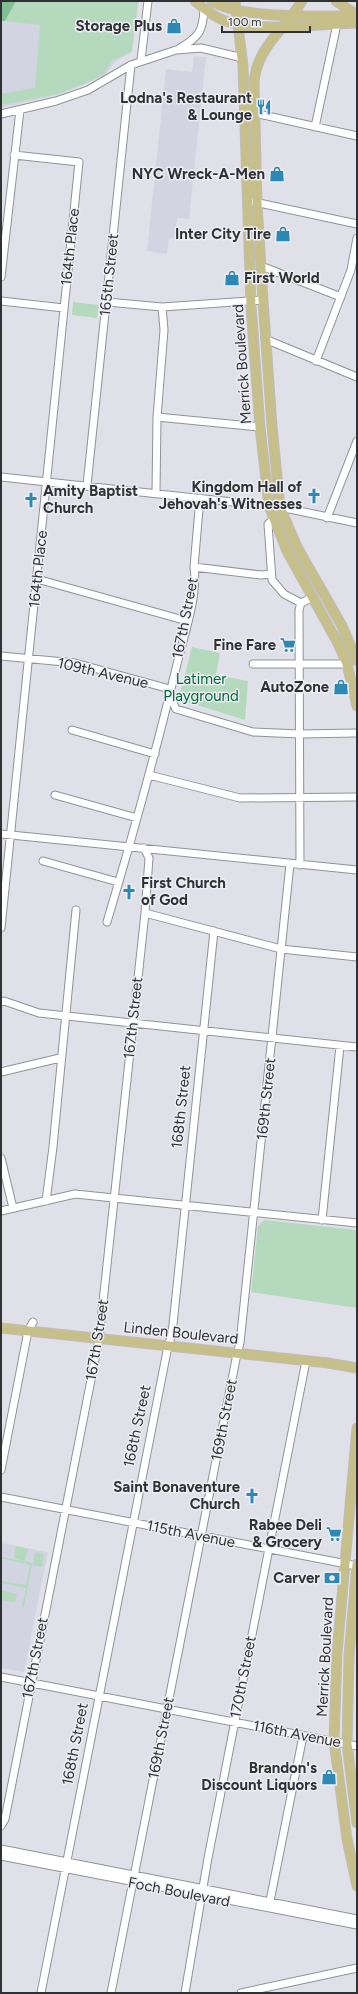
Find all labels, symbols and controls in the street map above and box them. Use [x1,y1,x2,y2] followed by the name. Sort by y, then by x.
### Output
[222,8,310,34] scale bar
[228,15,262,29] text: 100 m
[75,17,162,35] place label: Storage Plus
[165,17,183,35] shop icon: Storage Plus
[120,89,253,124] place label: Lodna's Restaurant & Lounge
[255,98,273,116] restaurant icon: Lodna's Restaurant & Lounge
[132,165,265,183] place label: NYC Wreck-A-Men
[268,165,286,183] shop icon: NYC Wreck-A-Men
[57,207,83,287] street label: 164th Place
[175,225,272,243] place label: Inter City Tire
[274,225,292,243] shop icon: Inter City Tire
[96,232,122,317] street label: 165th Street
[223,269,241,287] shop icon: First World
[244,269,320,287] place label: First World
[229,303,255,425] street label: Merrick Boulevard
[159,478,302,513] place label: Kingdom Hall of Jehovah's Witnesses
[43,482,138,517] place label: Amity Baptist Church
[305,487,323,505] church icon: Kingdom Hall of Jehovah's Witnesses
[22,491,40,509] church icon: Amity Baptist Church
[25,529,51,609] street label: 164th Place
[168,575,202,660] street label: 167th Street
[213,636,277,654] place label: Fine Fare
[279,636,297,654] supermarket icon: Fine Fare
[56,654,150,692] street label: 109th Avenue
[163,670,239,705] park label: Latimer Playground
[260,678,330,696] place label: AutoZone
[332,678,350,696] shop icon: AutoZone
[141,874,226,909] place label: First Church of God
[120,883,138,901] church icon: First Church of God
[120,976,146,1060] street label: 167th Street
[253,1056,279,1141] street label: 169th Street
[168,1064,194,1150] street label: 168th Street
[82,1298,112,1382] street label: 167th Street
[123,1318,239,1348] street label: Linden Boulevard
[207,1377,241,1462] street label: 169th Street
[120,1383,155,1469] street label: 168th Street
[113,1478,241,1513] place label: Saint Bonaventure Church
[243,1487,261,1505] church icon: Saint Bonaventure Church
[249,1516,322,1551] place label: Rabee Deli & Grocery
[145,1517,237,1551] street label: 115th Avenue
[325,1525,343,1543] supermarket icon: Rabee Deli & Grocery
[273,1569,320,1587] place label: Carver
[323,1569,341,1587] bank icon: Carver
[313,1596,337,1718] street label: Merrick Boulevard
[18,1615,52,1700] street label: 167th Street
[226,1634,260,1720] street label: 170th Street
[144,1695,178,1780] street label: 169th Street
[58,1701,92,1787] street label: 168th Street
[251,1717,343,1751] street label: 116th Avenue
[201,1759,317,1794] place label: Brandon's Discount Liquors
[320,1768,338,1786] shop icon: Brandon's Discount Liquors
[126,1873,232,1911] street label: Foch Boulevard

